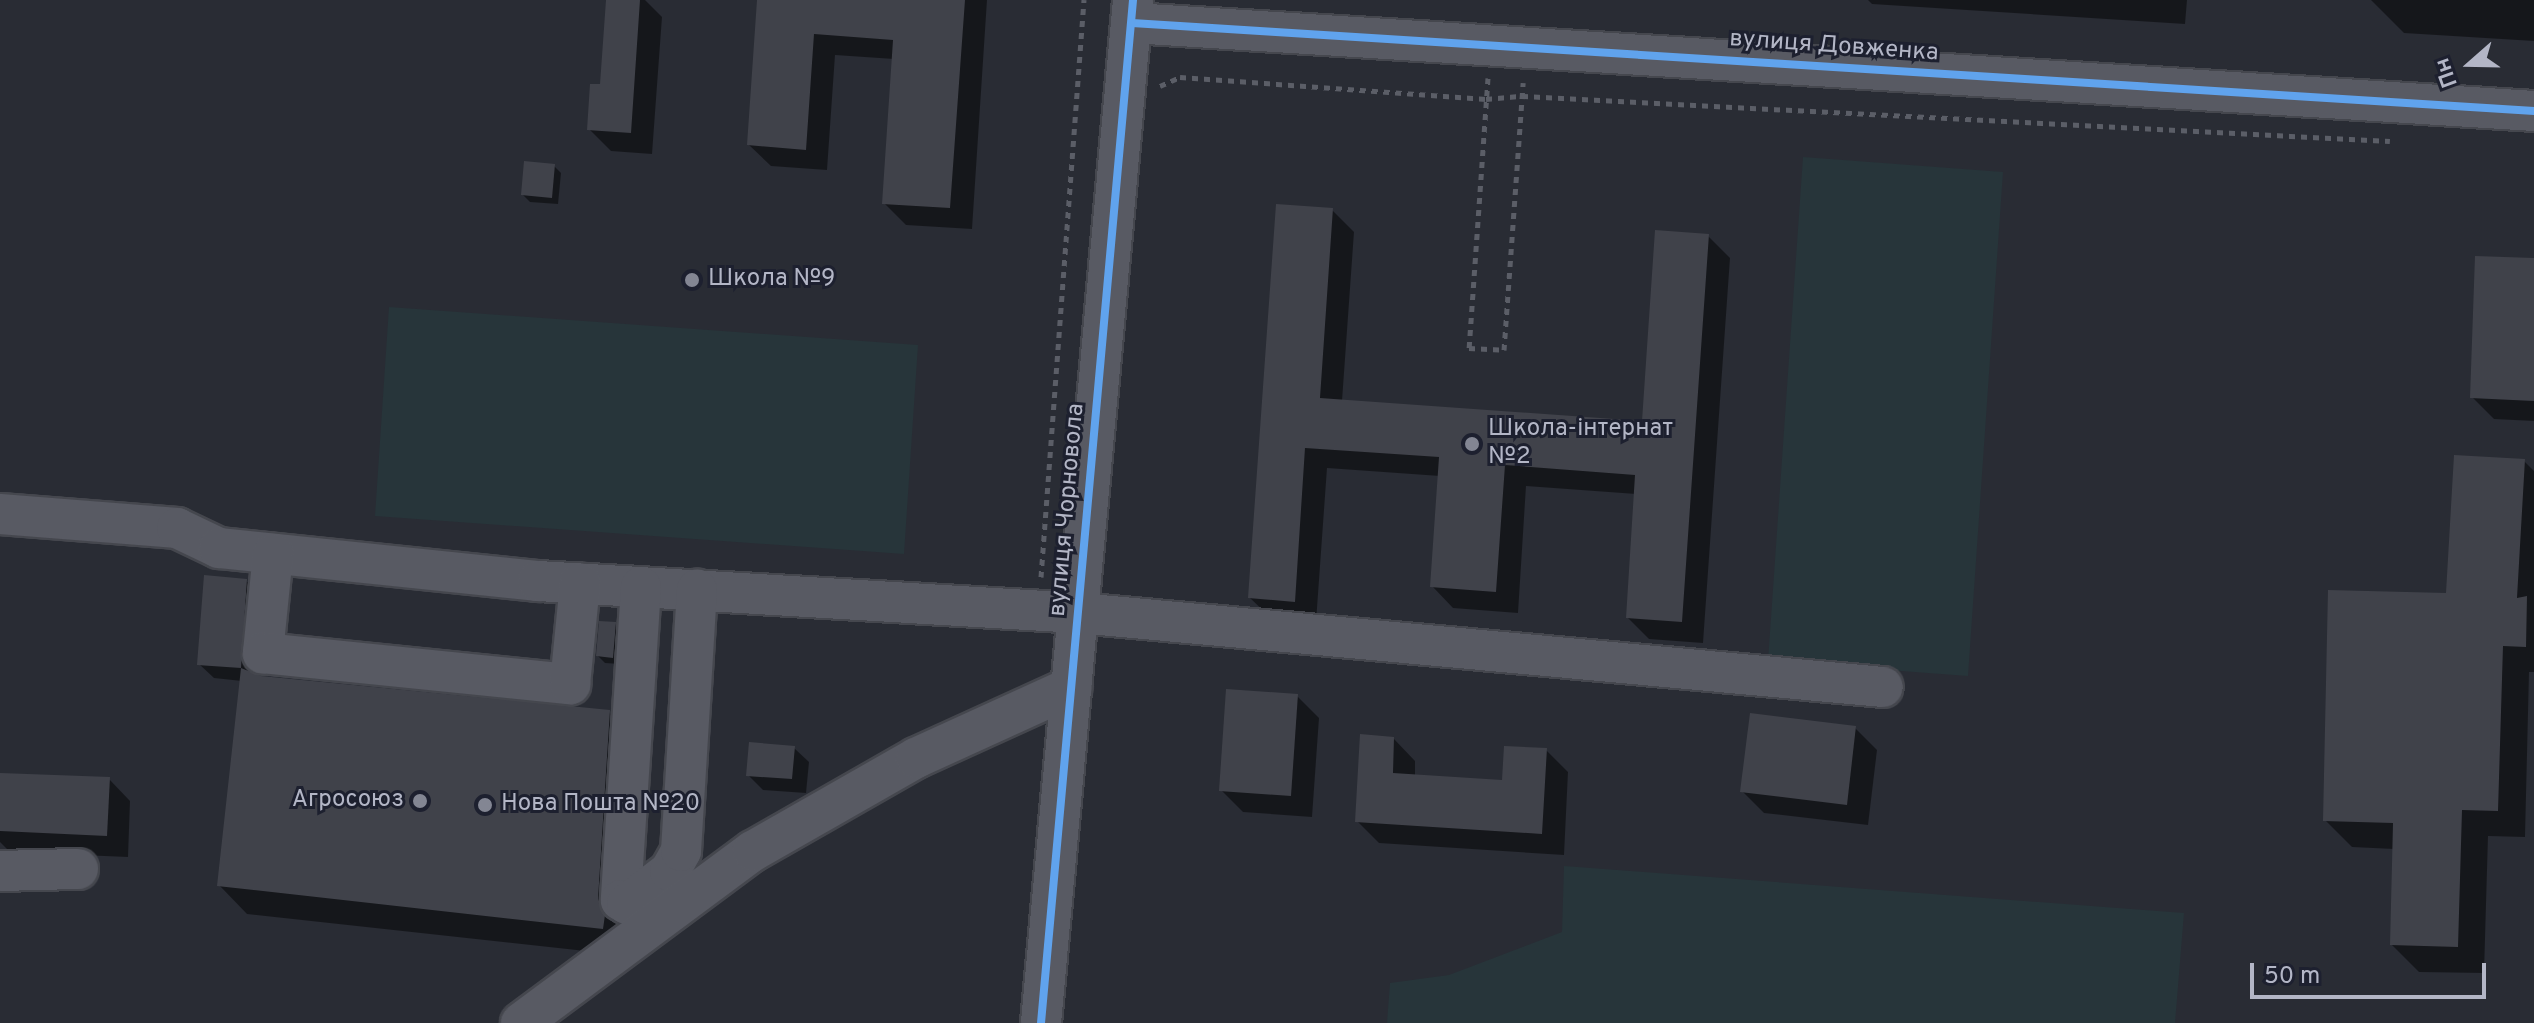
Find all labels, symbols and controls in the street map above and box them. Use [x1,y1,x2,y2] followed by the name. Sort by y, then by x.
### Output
[2430,24,2510,104] north arrow
[1728,25,1940,69] street label: вулиця Довженка
[2429,54,2465,91] text: Пн
[708,266,835,294] place label: Школа №9
[683,271,701,289] marker: Школа №9
[1044,402,1092,618] street label: вулиця Чорновола
[1488,416,1673,472] place label: Школа-інтернат №2
[1463,435,1481,453] marker: Школа-інтернат №2
[292,787,404,815] place label: Агросоюз
[501,791,700,819] place label: Нова Пошта №20
[411,792,429,810] marker: Агросоюз
[476,796,494,814] marker: Нова Пошта №20
[2254,947,2490,997] scale bar
[2264,962,2320,992] text: 50 m

